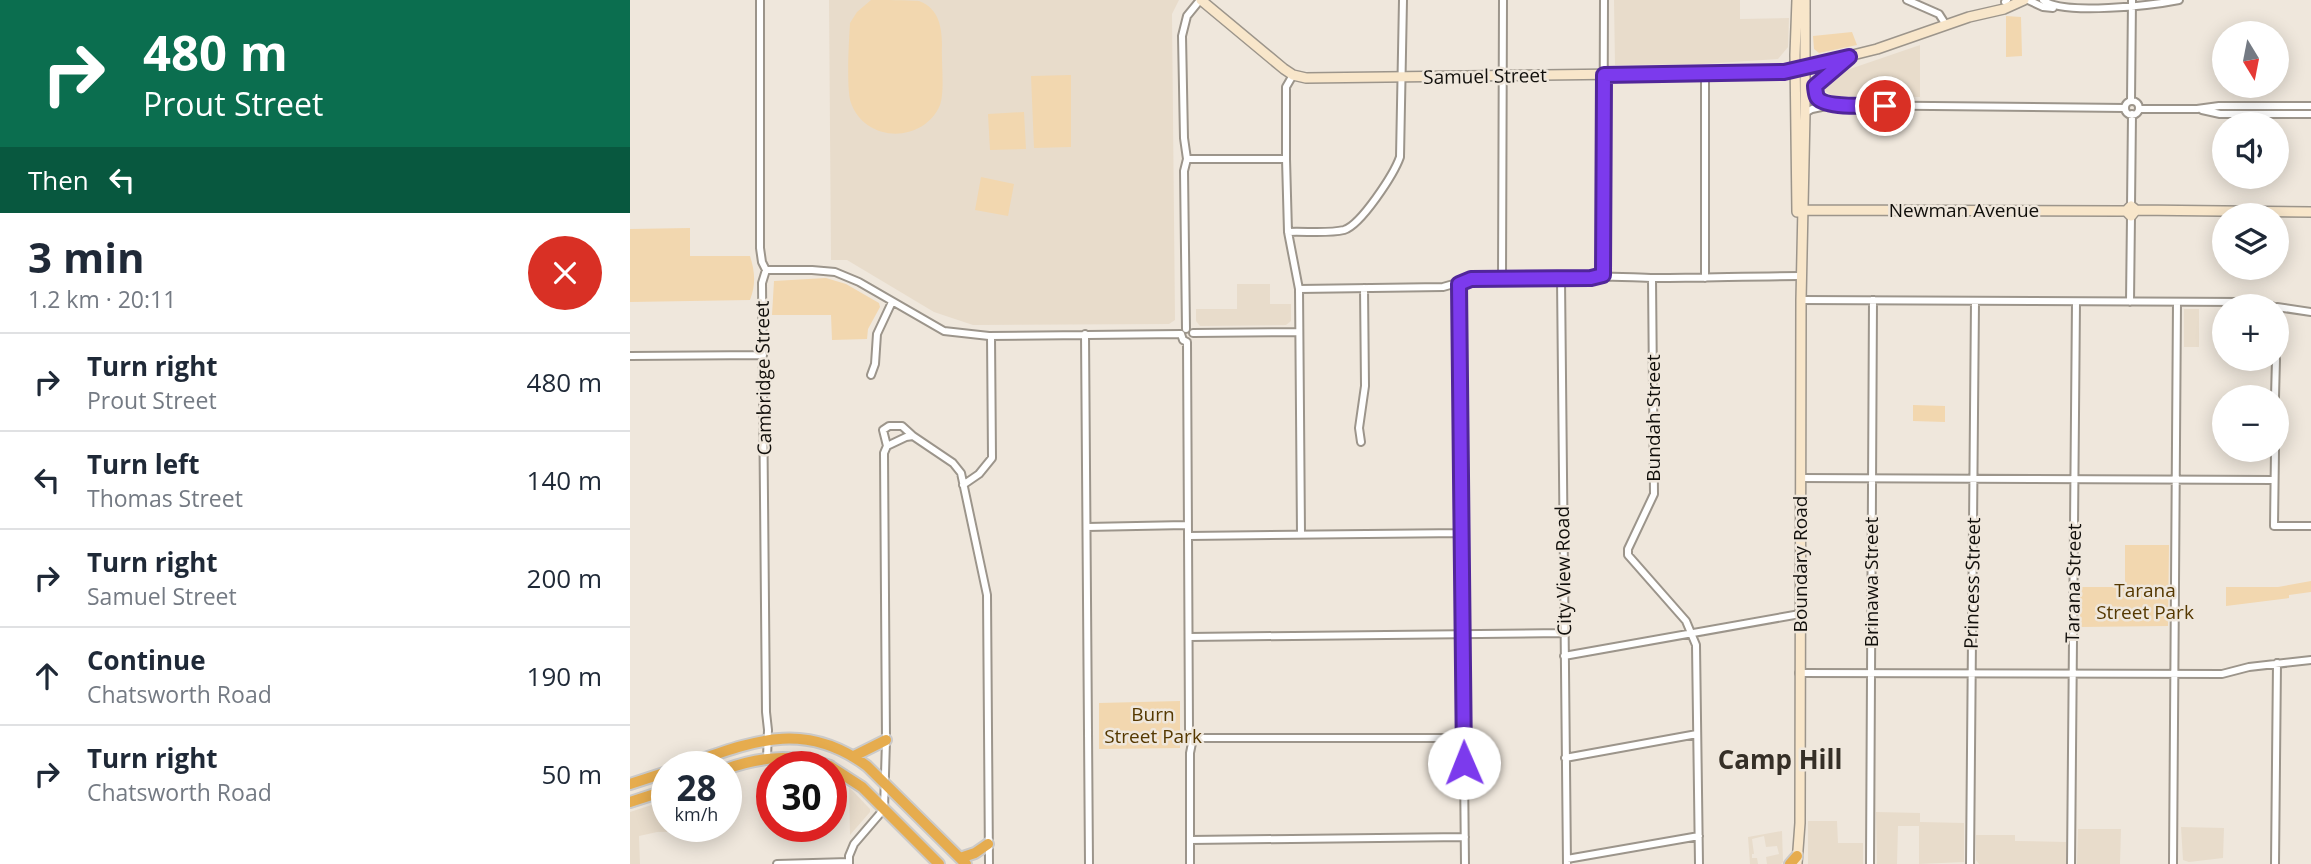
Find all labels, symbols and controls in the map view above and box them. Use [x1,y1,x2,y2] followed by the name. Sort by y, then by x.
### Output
[143,19,288,85] text: 480 m
[2212,21,2289,98] north arrow
[2212,21,2289,462] map controls
[28,28,119,119] icon: right
[1423,62,1547,90] street label: Samuel Street
[1855,76,1915,136] pin
[143,82,323,125] text: Prout Street
[1866,87,1904,125] icon: arrive
[2212,112,2289,189] button: sound
[103,161,141,199] icon: left
[28,162,89,198] text: Then
[1889,197,2039,223] street label: Newman Avenue
[2212,203,2289,280] button: layers
[28,228,145,285] text: 3 min
[528,236,602,310] button: close
[28,283,176,315] text: 1.2 km · 20:11
[2212,294,2289,371] button: +
[749,300,777,456] street label: Cambridge Street
[87,348,218,384] text: Turn right
[1640,354,1666,482] street label: Bundah Street
[28,363,66,401] icon: right
[527,364,602,400] text: 480 m
[87,384,217,416] text: Prout Street
[2212,385,2289,462] button: −
[87,446,199,482] text: Turn left
[28,461,66,499] icon: left
[527,462,602,498] text: 140 m
[87,482,243,514] text: Thomas Street
[1787,496,1813,632] street label: Boundary Road
[1549,506,1577,636] street label: City View Road
[1858,517,1884,647] street label: Brinawa Street
[1958,517,1986,649] street label: Princess Street
[2059,523,2087,643] street label: Tarana Street
[87,544,218,580] text: Turn right
[28,559,66,597] icon: right
[527,560,602,596] text: 200 m
[2096,577,2194,625] park label: Tarana Street Park
[87,580,237,612] text: Samuel Street
[87,642,206,678] text: Continue
[28,657,66,695] icon: ahead
[527,658,602,694] text: 190 m
[87,678,272,710] text: Chatsworth Road
[1104,701,1202,749] park label: Burn Street Park
[1427,726,1501,800] position arrow
[87,740,218,776] text: Turn right
[1718,741,1842,777] district label: Camp Hill
[756,751,847,842] speed limit sign: 30
[28,755,66,793] icon: right
[541,756,602,792] text: 50 m
[676,764,717,811] text: 28
[87,776,272,808] text: Chatsworth Road
[675,802,718,826] text: km/h

